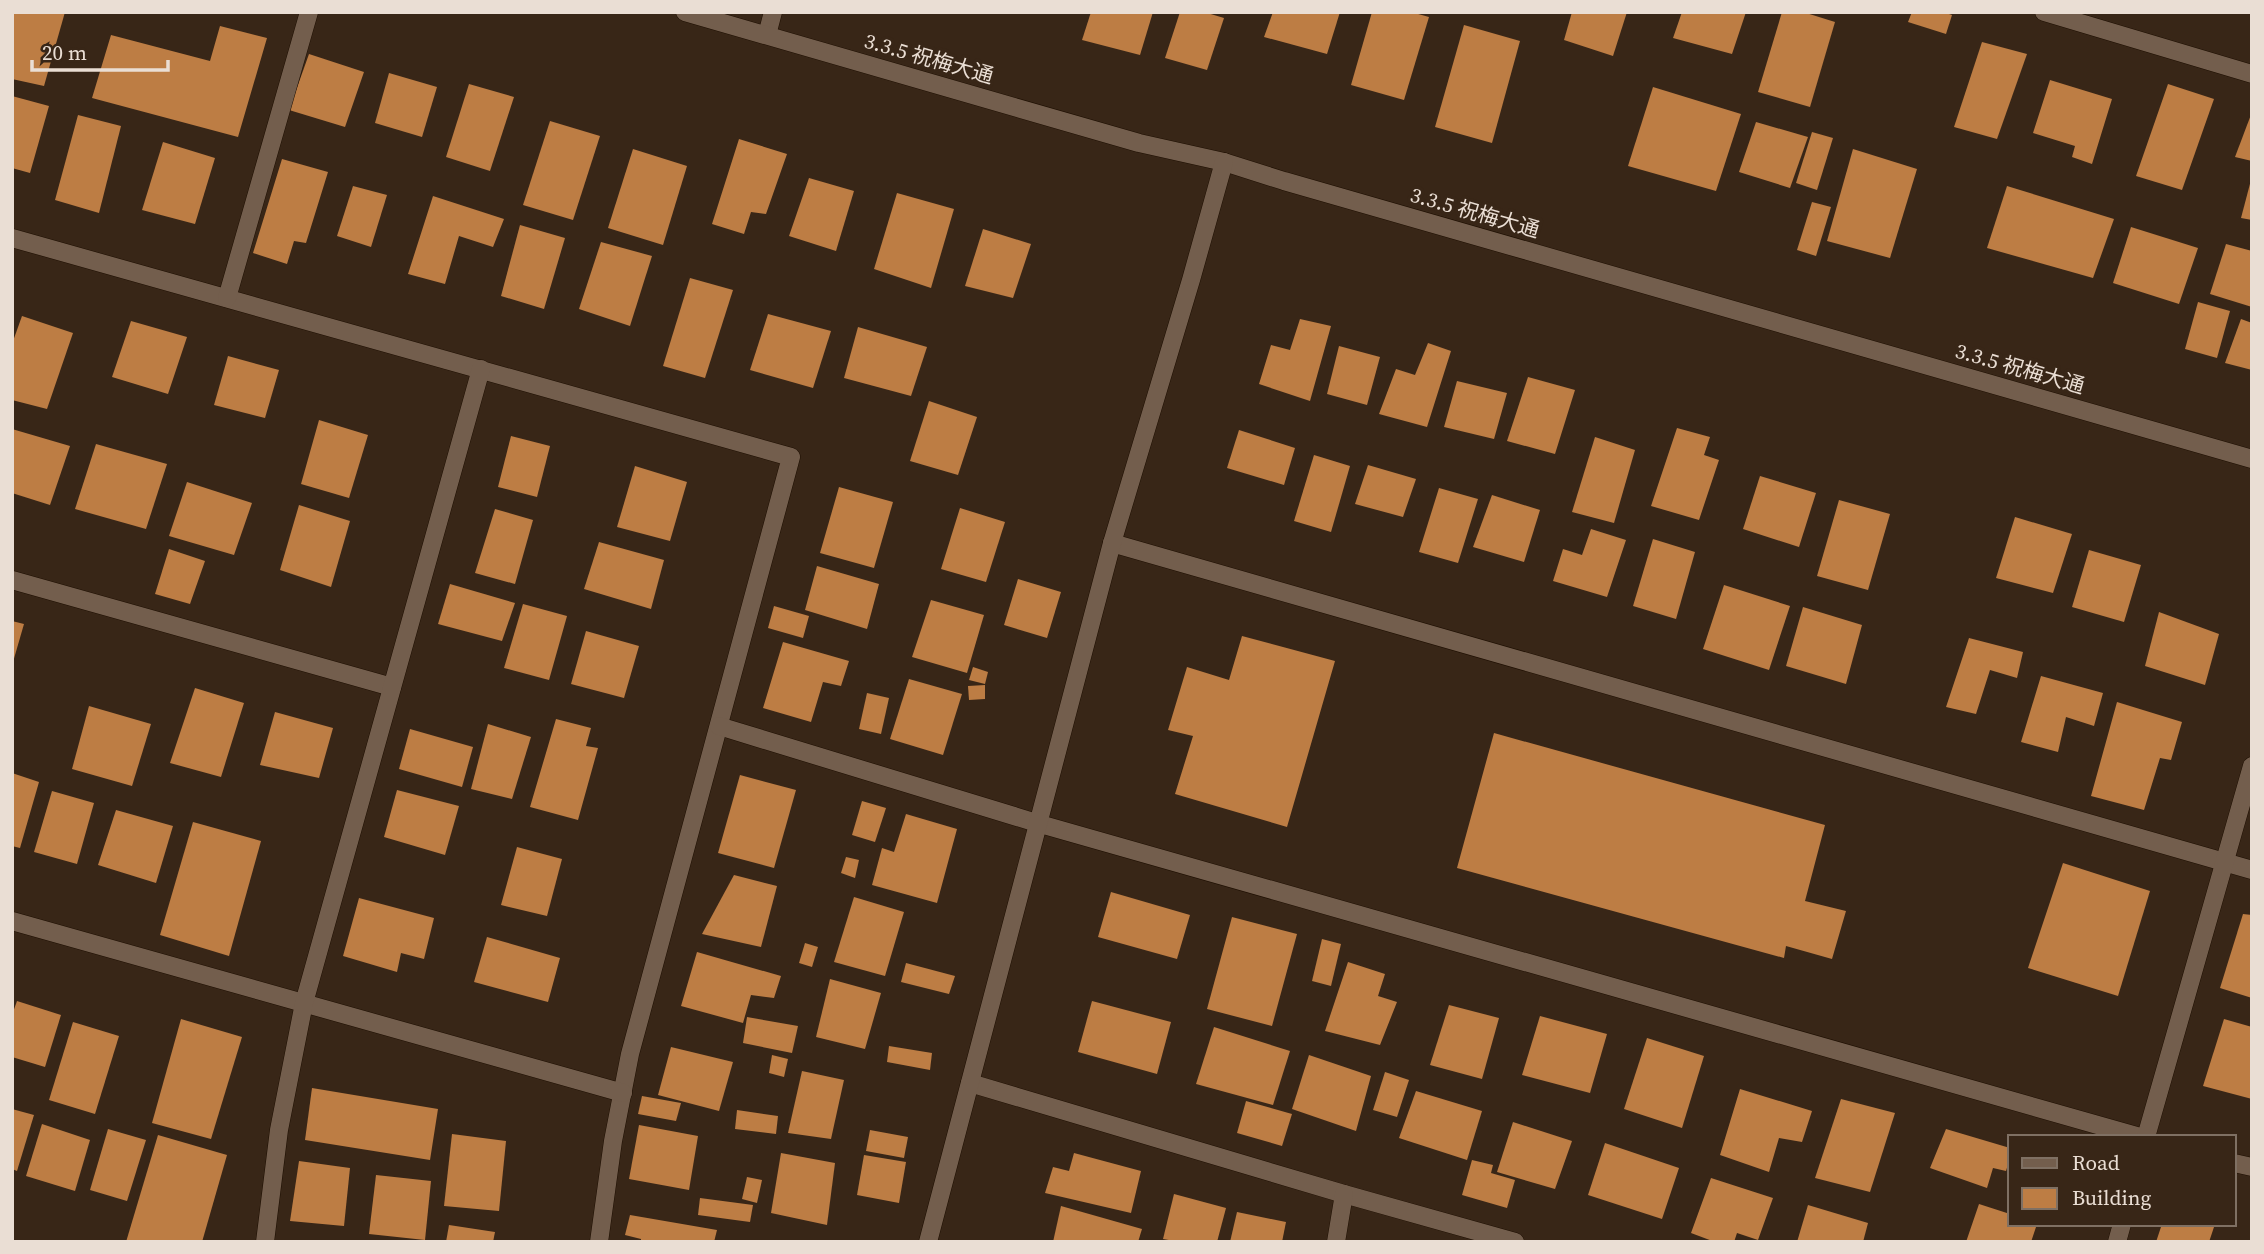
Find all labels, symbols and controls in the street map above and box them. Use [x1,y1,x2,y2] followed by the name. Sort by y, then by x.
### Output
[861,26,997,90] street label: 3.3.5 祝梅大通
[32,28,168,72] scale bar
[42,38,87,67] text: 20 m
[1407,180,1543,244] street label: 3.3.5 祝梅大通
[1952,336,2088,400] street label: 3.3.5 祝梅大通
[2008,1135,2236,1226] legend
[2072,1148,2120,1177] text: Road
[2072,1183,2151,1212] text: Building

